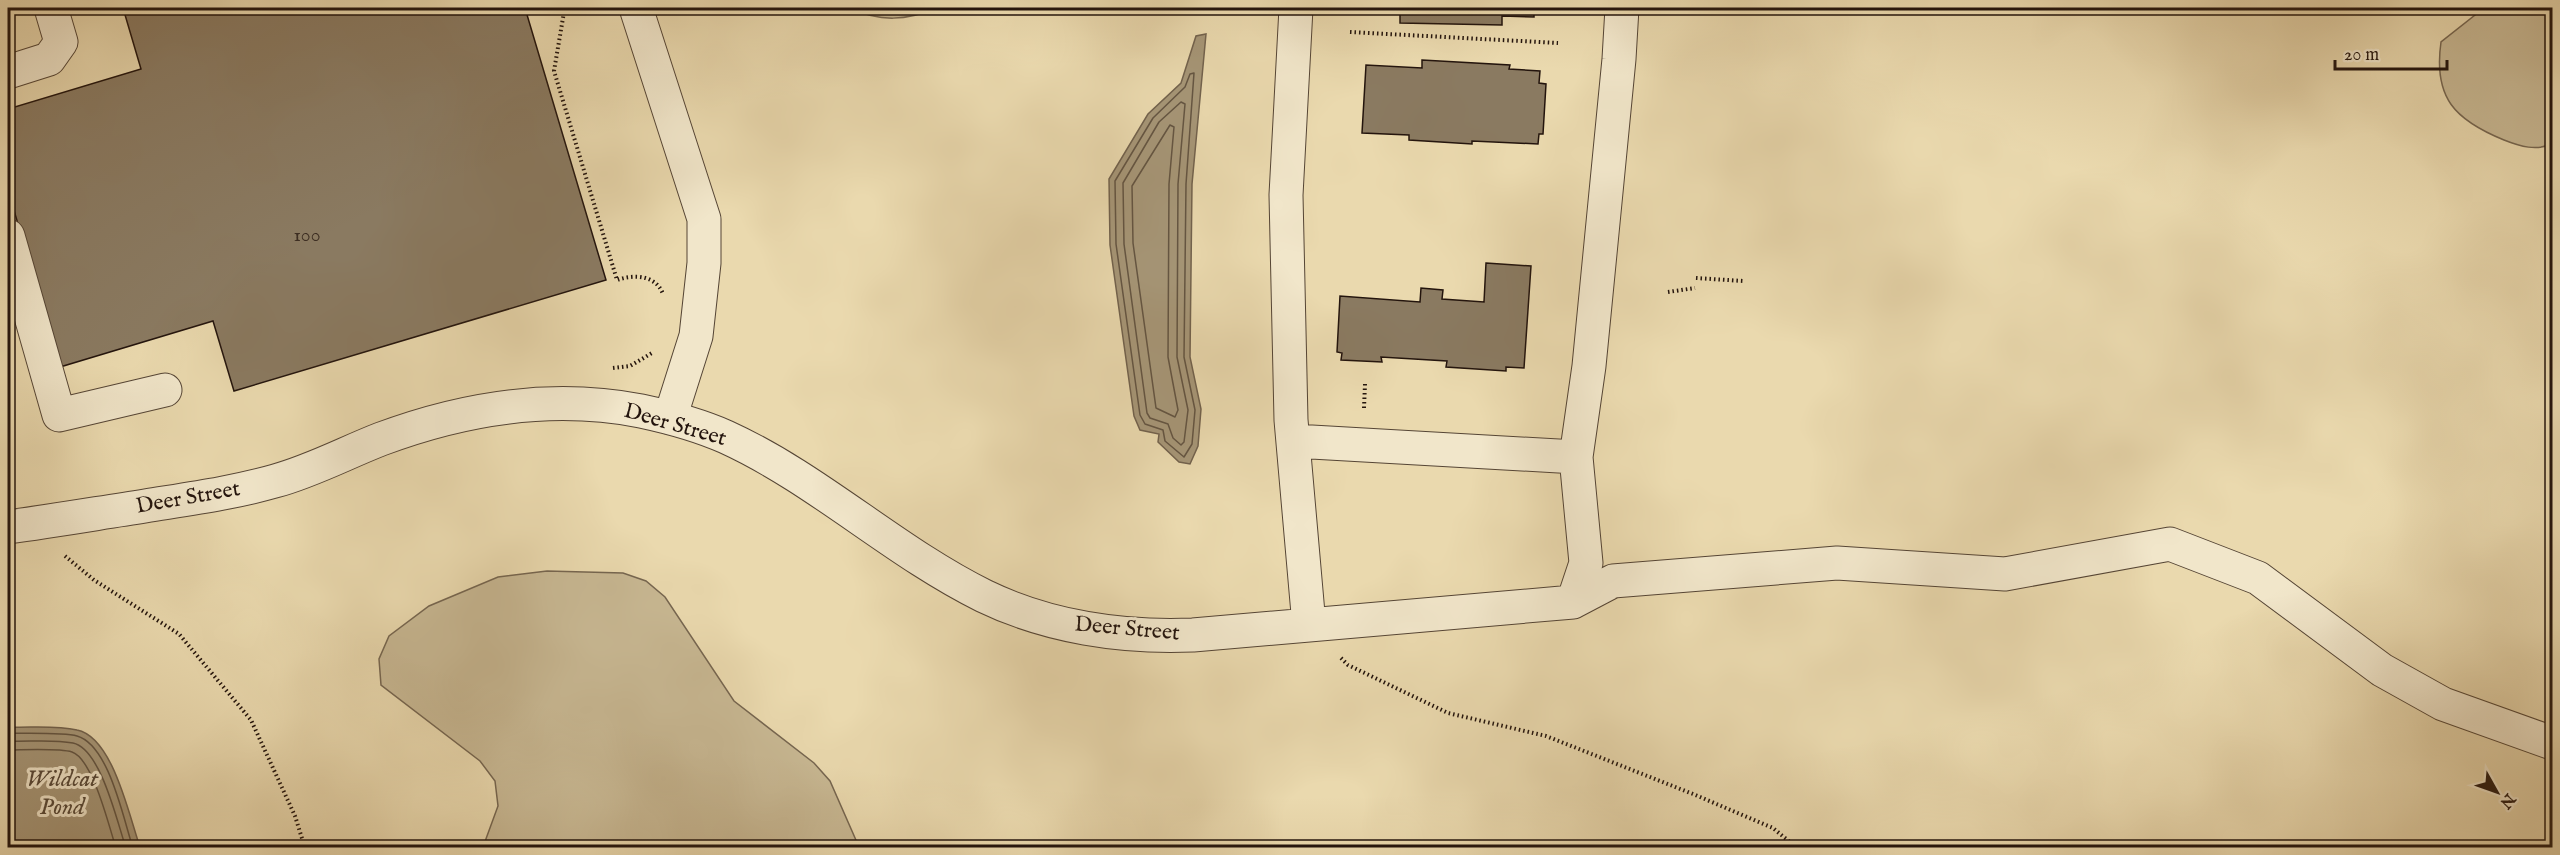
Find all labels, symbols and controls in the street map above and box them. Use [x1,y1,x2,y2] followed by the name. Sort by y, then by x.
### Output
[2335,33,2448,71] scale bar
[2344,44,2379,67] text: 20 m
[293,223,321,248] house number: 100
[620,397,730,453] street label: Deer Street
[134,475,243,521] street label: Deer Street
[1073,610,1181,648] street label: Deer Street
[2467,762,2527,822] north arrow
[26,764,99,823] water label: Wildcat Pond
[2495,788,2520,812] text: N

